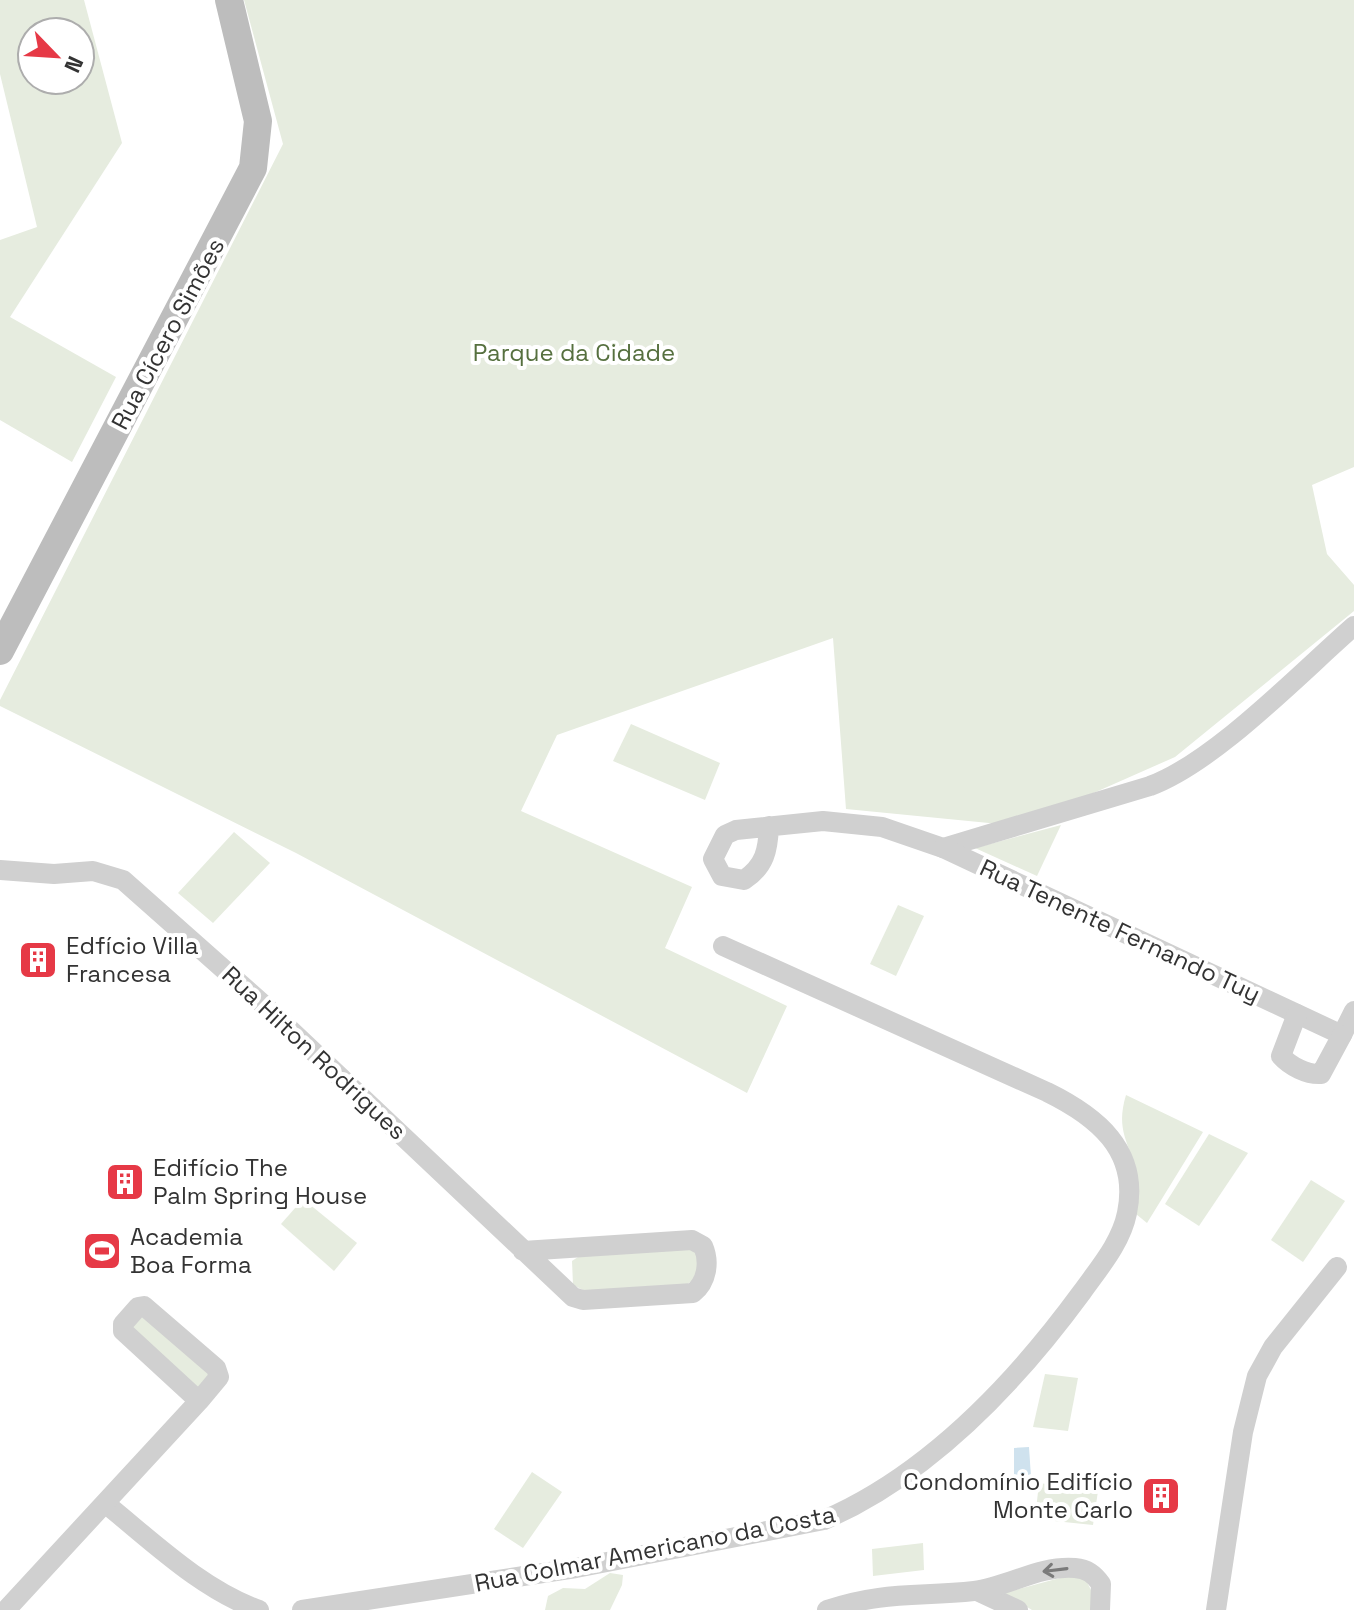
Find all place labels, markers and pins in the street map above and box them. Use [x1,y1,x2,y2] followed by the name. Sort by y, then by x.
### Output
[66,930,199,989] place label: Edfício Villa Francesa
[17,939,59,981] building icon: Edfício Villa Francesa
[153,1152,367,1211] place label: Edifício The Palm Spring House
[104,1161,146,1203] building icon: Edifício The Palm Spring House
[130,1221,252,1280] place label: Academia Boa Forma
[81,1230,123,1272] sports icon: Academia Boa Forma
[903,1466,1133,1525] place label: Condomínio Edifício Monte Carlo
[1140,1475,1182,1517] building icon: Condomínio Edifício Monte Carlo

